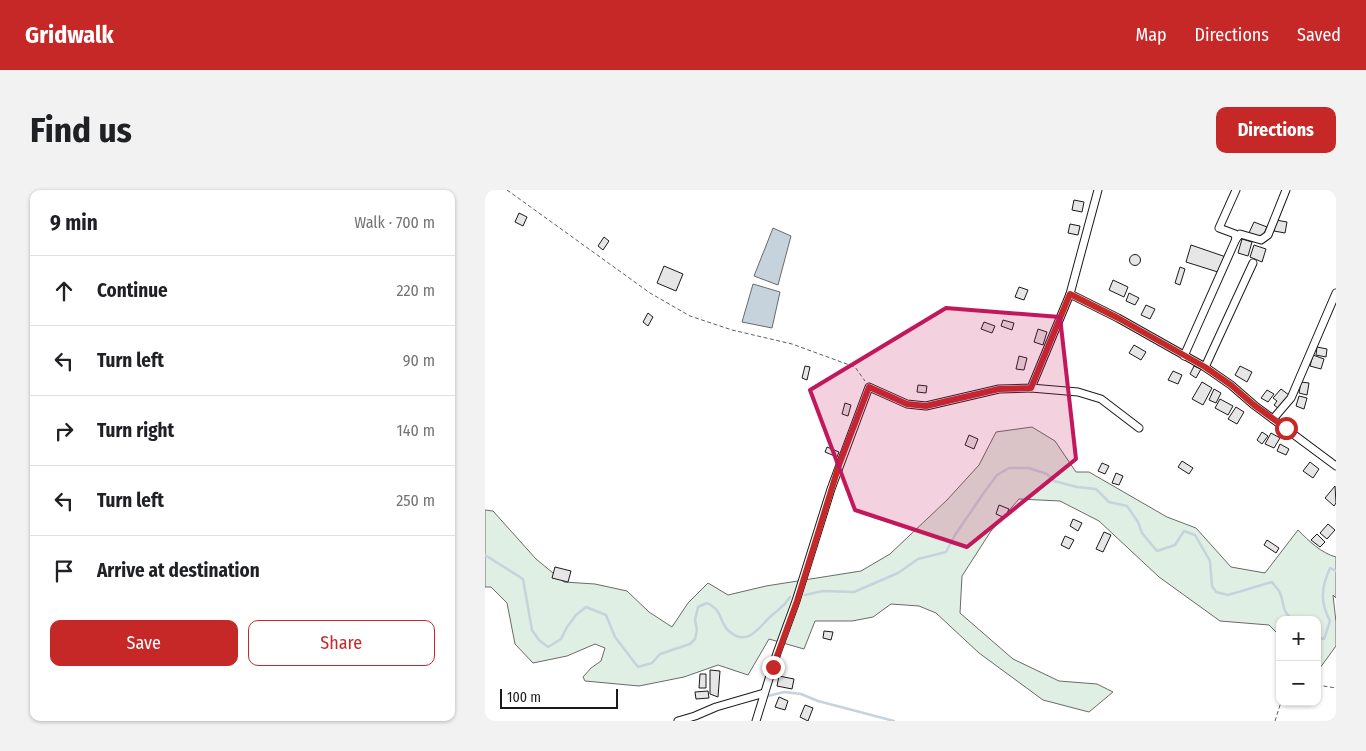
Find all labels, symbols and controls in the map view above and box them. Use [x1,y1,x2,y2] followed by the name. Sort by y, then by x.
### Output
[25,21,114,49] text: Gridwalk
[1135,24,1167,46] text: Map
[1195,24,1269,46] text: Directions
[1297,24,1341,46] text: Saved
[1216,107,1336,153] button: Directions
[30,109,132,151] text: Find us
[50,210,98,236] text: 9 min
[354,213,435,232] text: Walk · 700 m
[50,277,78,305] icon: ahead
[97,279,168,302] text: Continue
[396,281,435,300] text: 220 m
[50,347,78,375] icon: left
[97,349,164,372] text: Turn left
[403,351,435,370] text: 90 m
[50,417,78,445] icon: right
[1275,417,1298,440] route start
[97,419,174,442] text: Turn right
[397,421,435,440] text: 140 m
[50,487,78,515] icon: left
[97,489,164,512] text: Turn left
[396,491,435,510] text: 250 m
[50,557,78,585] icon: arrive
[97,559,260,582] text: Arrive at destination
[1276,616,1321,706] map controls
[1276,616,1321,661] button: +
[50,620,238,666] button: Save
[248,620,435,666] button: Share
[762,656,785,679] route end
[1276,661,1321,706] button: −
[500,686,617,709] scale bar
[507,689,541,706] text: 100 m

